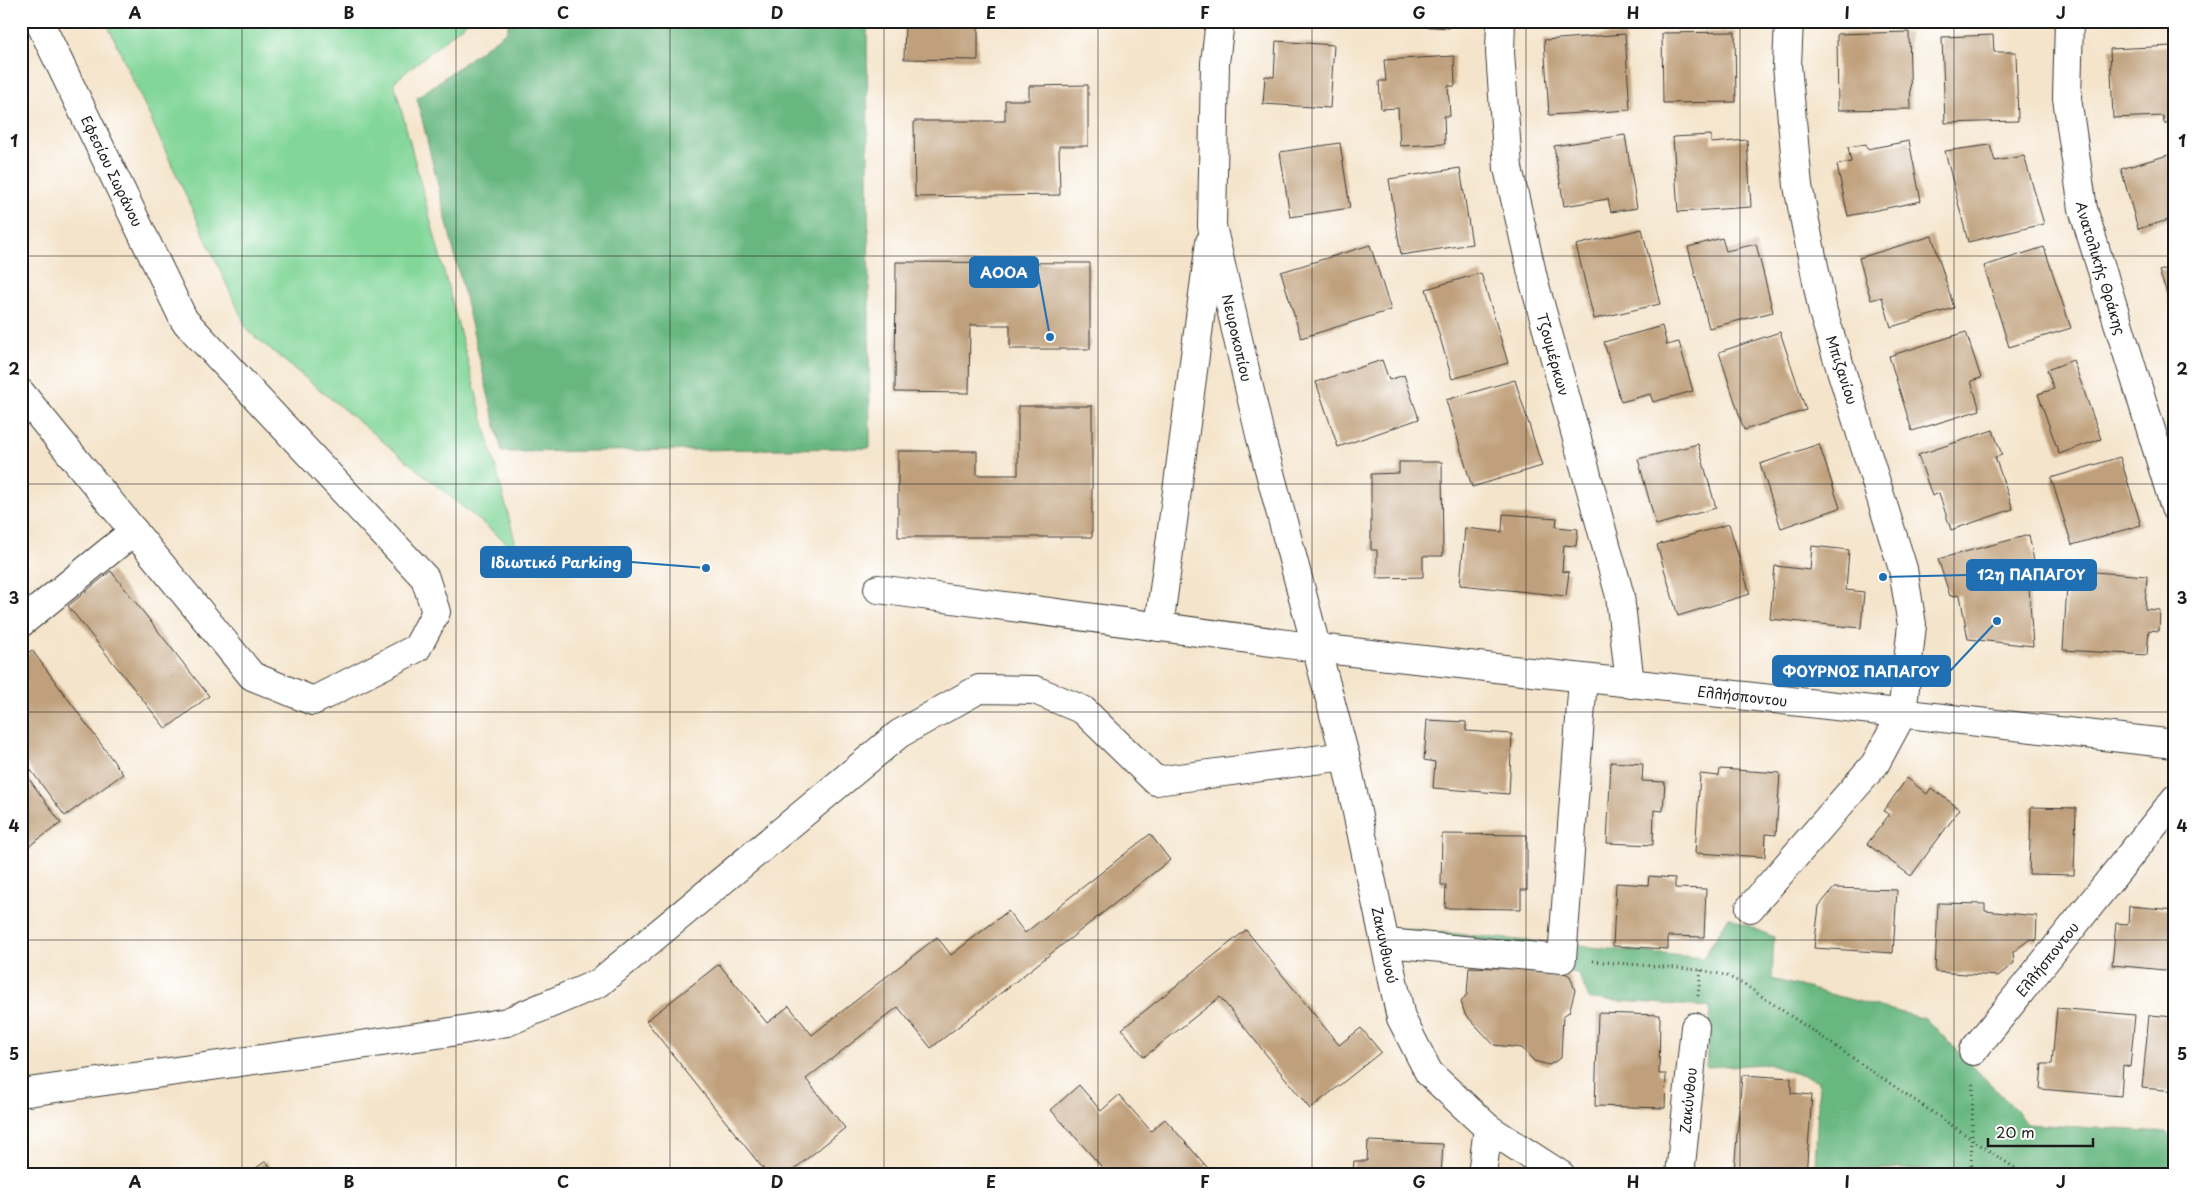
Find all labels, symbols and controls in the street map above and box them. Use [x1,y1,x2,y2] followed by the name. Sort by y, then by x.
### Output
[129,0,142,24] text: A
[344,0,355,24] text: B
[557,0,569,24] text: C
[771,0,783,24] text: D
[986,0,996,24] text: E
[1200,0,1210,24] text: F
[1412,0,1426,24] text: G
[1627,0,1639,24] text: H
[1844,0,1850,24] text: I
[2056,0,2066,24] text: J
[76,112,148,230] street label: Εφεσίου Σωράνου
[10,128,18,152] text: 1
[2178,128,2186,152] text: 1
[2072,200,2132,337] street label: Ανατολικής Θράκης
[970,257,1038,287] callout: AOOA
[980,260,1028,283] text: AOOA
[1217,292,1258,384] street label: Νευροκοπίου
[1532,310,1575,398] street label: Τζουμέρκων
[1821,333,1863,407] street label: Μπιζανίου
[8,356,20,380] text: 2
[2176,356,2188,380] text: 2
[481,547,631,577] callout: Ιδιωτικό Parking
[491,550,621,573] text: Ιδιωτικό Parking
[1967,560,2096,590] callout: 12η ΠΑΠΑΓΟΥ
[1977,562,2086,585] text: 12η ΠΑΠΑΓΟΥ
[9,585,19,609] text: 3
[2177,585,2187,609] text: 3
[1773,656,1950,686] callout: ΦΟΥΡΝΟΣ ΠΑΠΑΓΟΥ
[1783,659,1940,682] text: ΦΟΥΡΝΟΣ ΠΑΠΑΓΟΥ
[1696,680,1789,711] street label: Ελλήσποντου
[9,813,20,837] text: 4
[2177,813,2188,837] text: 4
[1367,905,1404,985] street label: Ζακυνθινού
[2010,917,2083,1001] street label: Ελλήσποντου
[9,1041,19,1065] text: 5
[2177,1041,2187,1065] text: 5
[1674,1066,1701,1134] street label: Ζακύνθου
[1988,1116,2094,1148] scale bar
[1996,1120,2035,1143] text: 20 m
[129,1169,142,1193] text: A
[344,1169,355,1193] text: B
[557,1169,569,1193] text: C
[771,1169,783,1193] text: D
[986,1169,996,1193] text: E
[1200,1169,1210,1193] text: F
[1412,1169,1426,1193] text: G
[1627,1169,1639,1193] text: H
[1844,1169,1850,1193] text: I
[2056,1169,2066,1193] text: J

